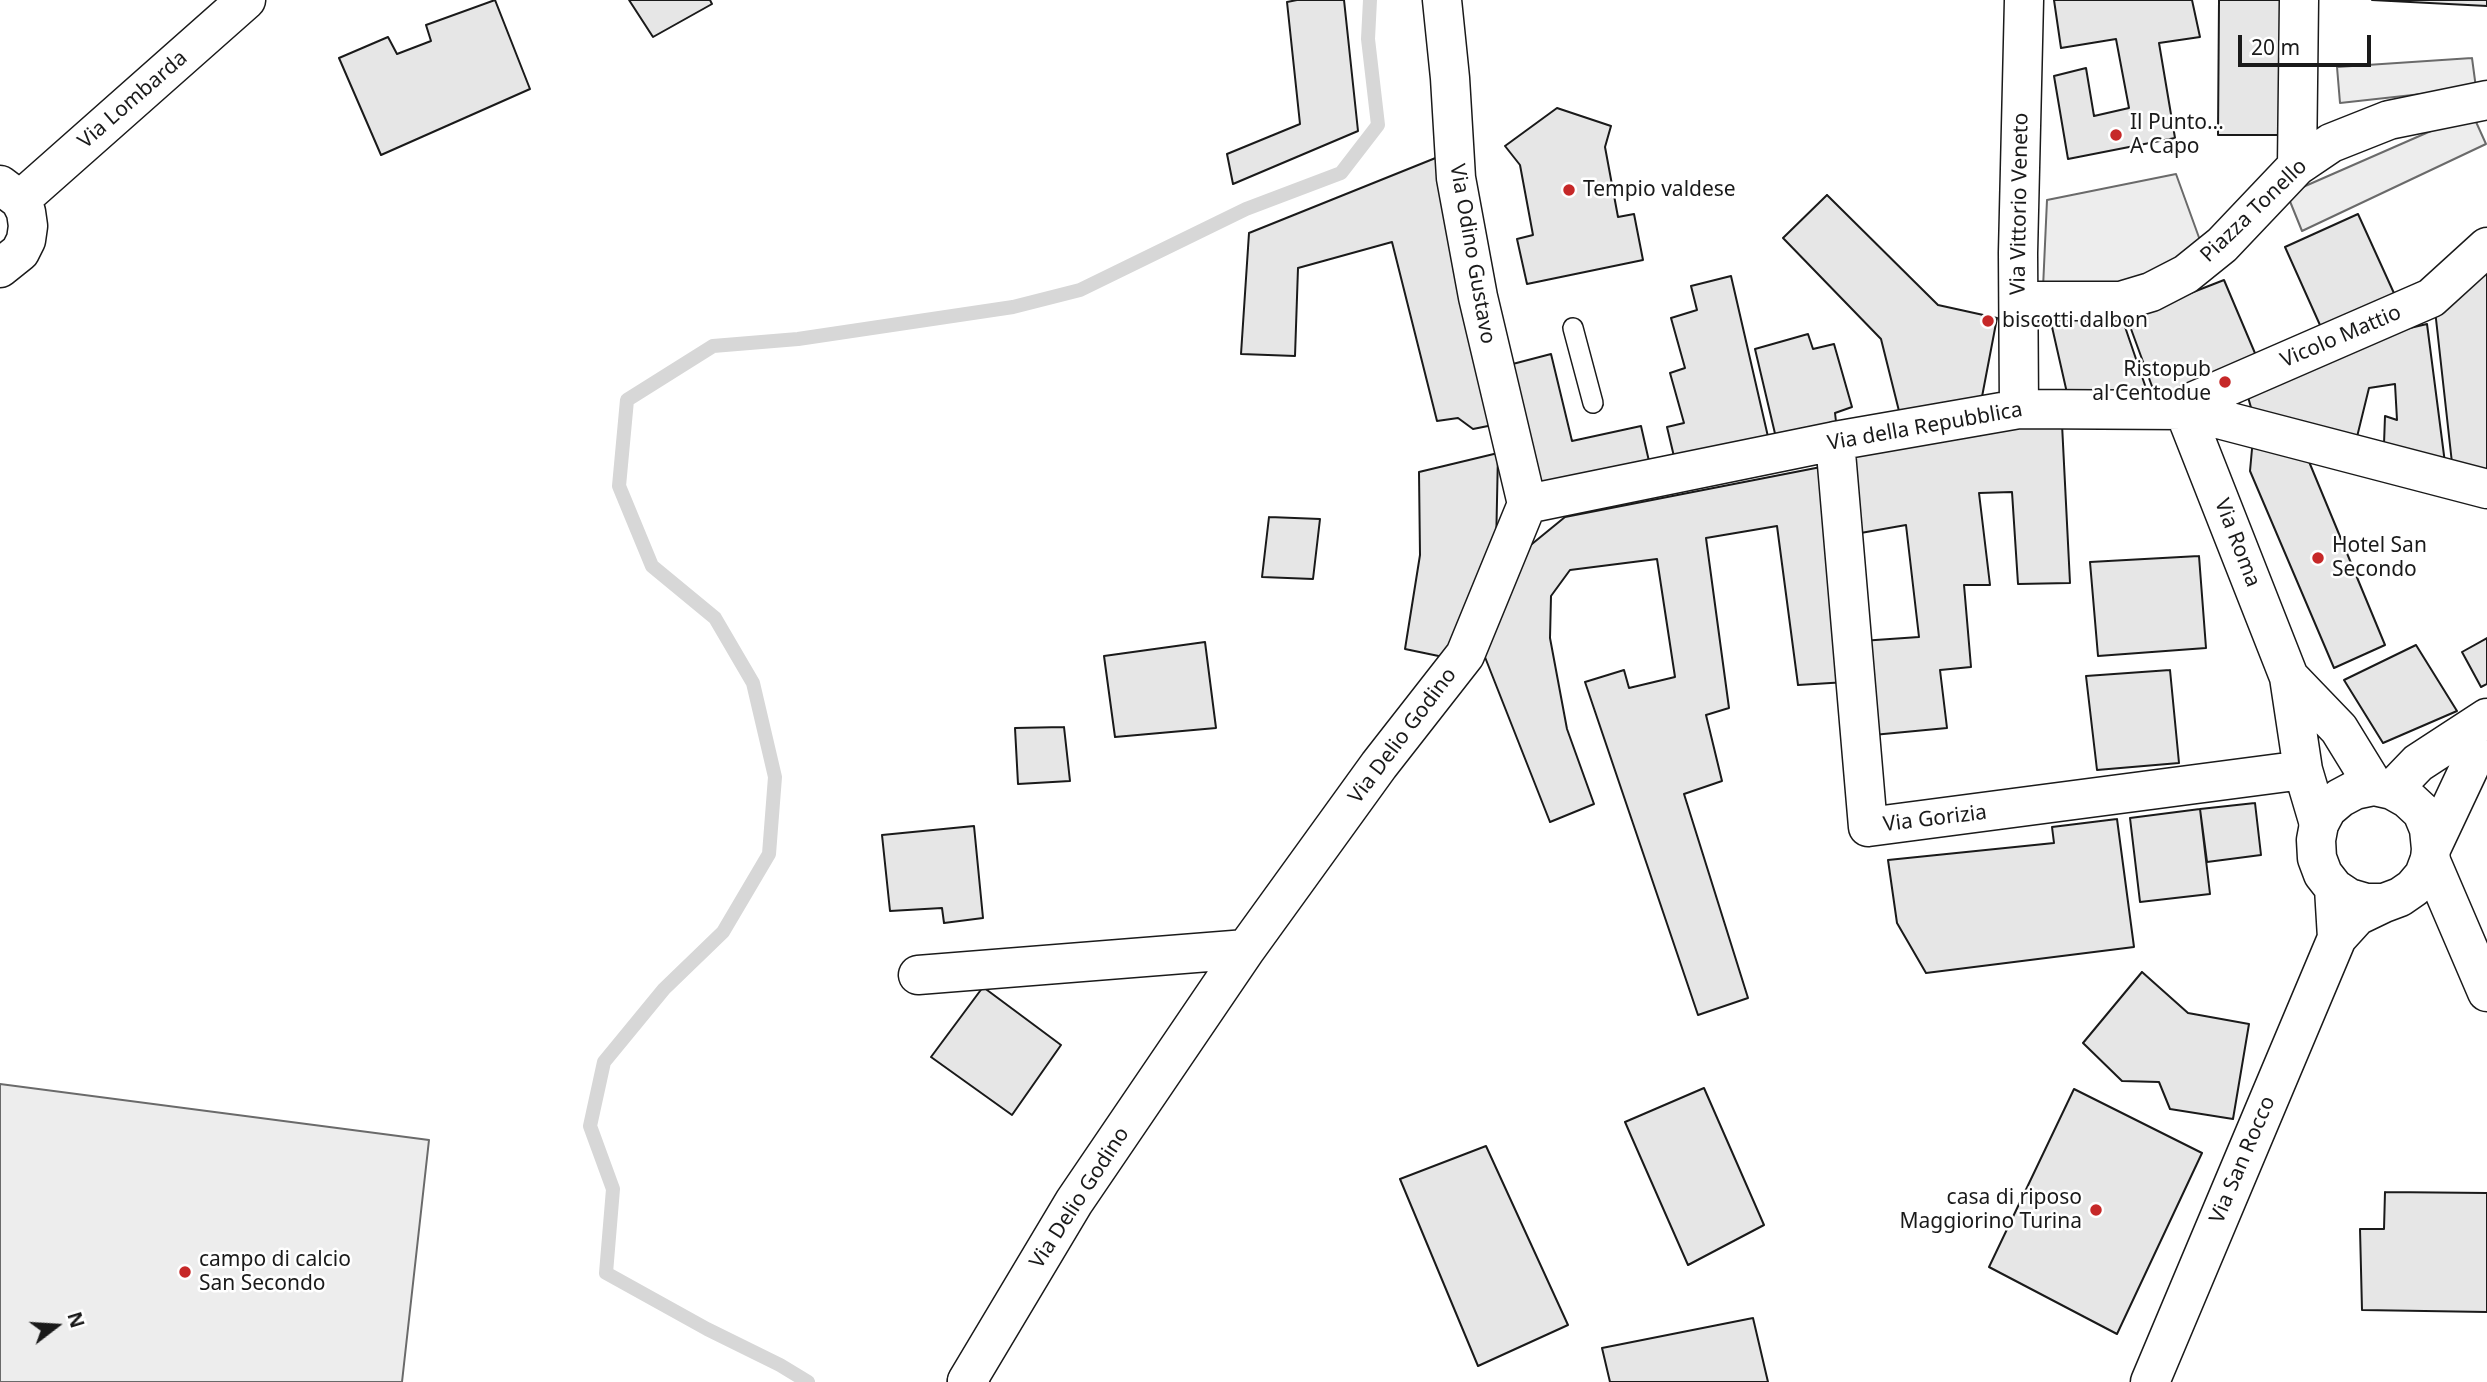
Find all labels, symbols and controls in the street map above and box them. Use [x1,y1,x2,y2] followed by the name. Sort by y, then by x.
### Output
[2242,21,2375,65] scale bar
[2251,33,2300,61] text: 20 m
[73,46,193,154] street label: Via Lombarda
[2130,110,2224,160] place label: Il Punto... A Capo
[2006,113,2034,295] street label: Via Vittorio Veneto
[2108,127,2124,143] marker: Il Punto... A Capo
[2196,154,2312,268] street label: Piazza Tonello
[1444,162,1500,346] street label: Via Odino Gustavo
[1583,177,1736,203] place label: Tempio valdese
[1561,182,1577,198] marker: Tempio valdese
[2277,300,2405,374] street label: Vicolo Mattio
[2002,308,2148,334] place label: biscotti dalbon
[1980,313,1996,329] marker: biscotti dalbon
[2092,357,2211,407] place label: Ristopub al Centodue
[2217,374,2233,390] marker: Ristopub al Centodue
[1826,397,2024,457] street label: Via della Repubblica
[2209,495,2265,591] street label: Via Roma
[2332,533,2427,583] place label: Hotel San Secondo
[2310,550,2326,566] marker: Hotel San Secondo
[1344,663,1462,809] street label: Via Delio Godino
[1882,800,1988,838] street label: Via Gorizia
[2205,1093,2281,1227] street label: Via San Rocco
[1025,1123,1135,1273] street label: Via Delio Godino
[1900,1185,2082,1235] place label: casa di riposo Maggiorino Turina
[2088,1202,2104,1218] marker: casa di riposo Maggiorino Turina
[199,1247,351,1297] place label: campo di calcio San Secondo
[177,1264,193,1280] marker: campo di calcio San Secondo
[21,1291,91,1361] north arrow
[61,1309,91,1331] text: N

